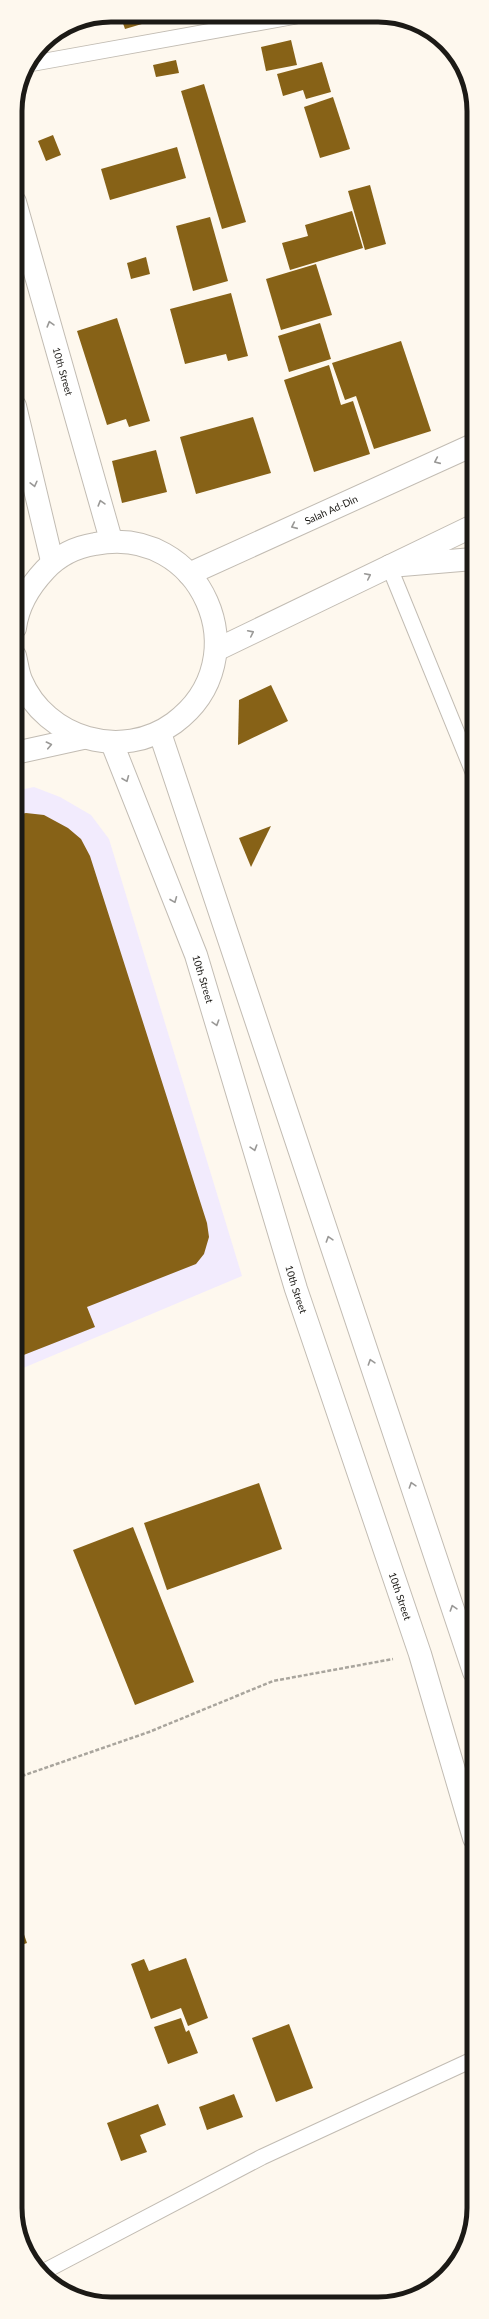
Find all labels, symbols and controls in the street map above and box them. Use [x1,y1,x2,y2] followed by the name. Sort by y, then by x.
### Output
[46,321,55,328] one-way arrow
[51,346,76,397] street label: 10th Street
[434,456,442,464] one-way arrow
[29,481,37,488] one-way arrow
[303,492,359,527] street label: Salah Ad-Din
[97,500,106,507] one-way arrow
[290,521,298,529] one-way arrow
[364,573,372,581] one-way arrow
[247,630,255,638] one-way arrow
[46,742,52,750] one-way arrow
[122,776,130,783] one-way arrow
[170,897,178,904] one-way arrow
[190,953,216,1005] street label: 10th Street
[211,1019,220,1026] one-way arrow
[249,1144,258,1151] one-way arrow
[326,1235,334,1242] one-way arrow
[283,1264,310,1315] street label: 10th Street
[367,1358,375,1365] one-way arrow
[408,1482,417,1489] one-way arrow
[387,1571,414,1622] street label: 10th Street
[449,1605,458,1612] one-way arrow

